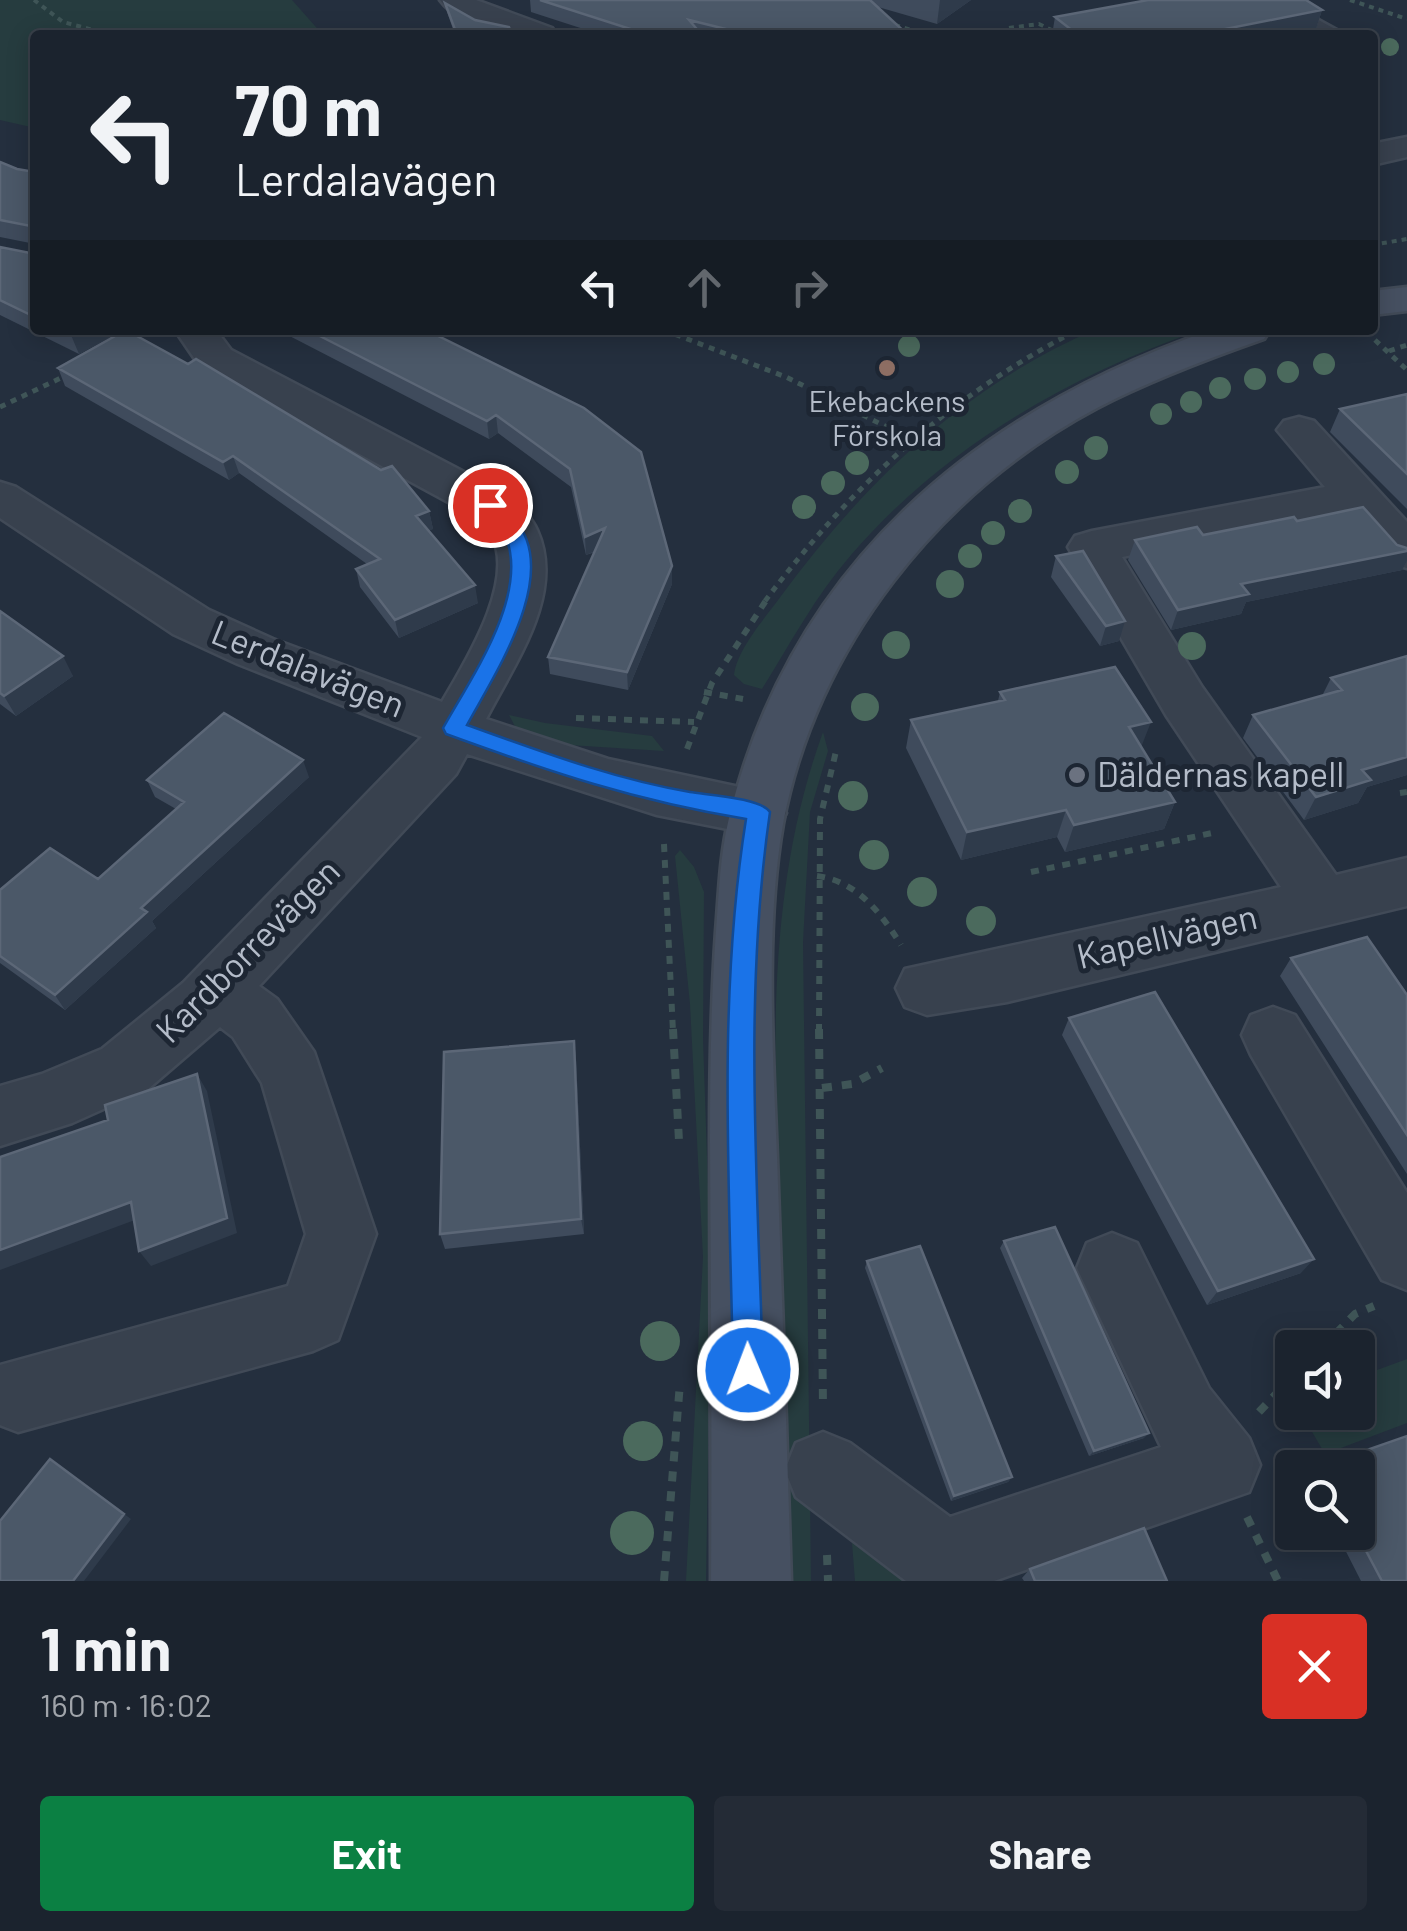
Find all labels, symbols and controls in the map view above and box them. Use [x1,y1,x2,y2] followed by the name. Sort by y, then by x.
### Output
[235,66,382,150] text: 70 m
[70,70,200,200] icon: left
[235,151,498,205] text: Lerdalavägen
[572,260,627,315] icon: left
[677,260,732,315] icon: ahead
[782,260,837,315] icon: right
[876,357,898,379] marker: Ekebackens Förskola
[809,382,965,452] place label: Ekebackens Förskola
[448,463,533,548] pin
[463,478,518,533] icon: arrive
[206,609,411,725] street label: Lerdalavägen
[1097,752,1344,794] place label: Däldernas kapell
[1066,764,1088,786] marker: Däldernas kapell
[146,849,347,1050] street label: Kardborrevägen
[1072,894,1261,976] street label: Kapellvägen
[696,1318,800,1422] position arrow
[1275,1330,1375,1550] map controls
[1275,1330,1375,1430] button: sound
[1275,1450,1375,1550] button: search
[40,1611,171,1683] text: 1 min
[1262,1614,1367,1719] button: close
[40,1685,212,1723] text: 160 m · 16:02
[40,1796,694,1911] button: Exit
[714,1796,1367,1911] button: Share

